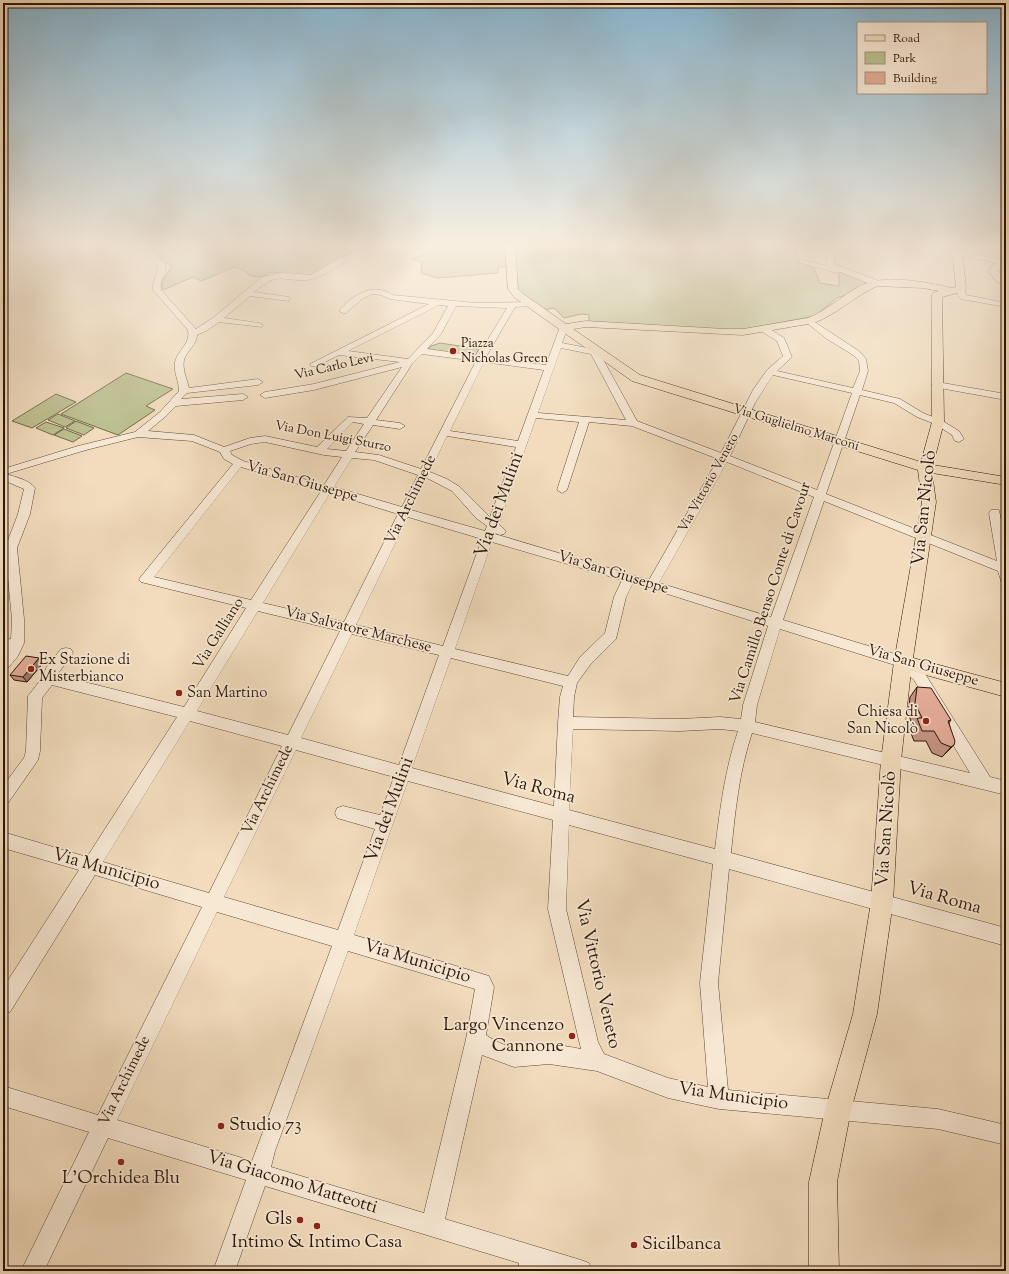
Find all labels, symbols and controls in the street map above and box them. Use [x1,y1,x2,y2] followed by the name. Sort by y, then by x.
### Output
[857,22,987,94] legend
[893,30,920,48] text: Road
[893,50,916,68] text: Park
[893,70,937,88] text: Building
[461,335,548,368] place label: Piazza Nicholas Green
[448,346,458,356] marker: Piazza Nicholas Green
[293,349,376,385] street label: Via Carlo Levi
[731,400,862,456] street label: Via Guglielmo Marconi
[273,417,393,457] street label: Via Don Luigi Sturzo
[674,430,744,536] street label: Via Vittorio Veneto
[469,449,531,561] street label: Via dei Mulini
[906,449,944,567] street label: Via San Nicolò
[380,452,442,548] street label: Via Archimede
[244,456,360,508] street label: Via San Giuseppe
[725,479,817,706] street label: Via Camillo Benso Conte di Cavour
[555,546,671,600] street label: Via San Giuseppe
[189,594,249,674] street label: Via Galliano
[282,602,434,658] street label: Via Salvatore Marchese
[865,640,981,692] street label: Via San Giuseppe
[39,650,130,688] place label: Ex Stazione di Misterbianco
[26,664,36,674] marker: Ex Stazione di Misterbianco
[187,683,267,704] place label: San Martino
[174,688,184,698] marker: San Martino
[847,702,918,740] place label: Chiesa di San Nicolò
[921,716,931,726] marker: Chiesa di San Nicolò
[237,742,299,838] street label: Via Archimede
[359,754,421,866] street label: Via dei Mulini
[498,767,578,811] street label: Via Roma
[870,770,904,888] street label: Via San Nicolò
[49,842,163,898] street label: Via Municipio
[904,876,984,922] street label: Via Roma
[567,897,627,1051] street label: Via Vittorio Veneto
[360,933,474,991] street label: Via Municipio
[443,1013,564,1060] place label: Largo Vincenzo Cannone
[567,1031,577,1041] marker: Largo Vincenzo Cannone
[94,1033,156,1129] street label: Via Archimede
[676,1076,790,1118] street label: Via Municipio
[229,1113,301,1139] place label: Studio 73
[216,1121,226,1131] marker: Studio 73
[203,1145,381,1221] street label: Via Giacomo Matteotti
[116,1157,126,1167] marker: L'Orchidea Blu
[62,1166,180,1192] place label: L'Orchidea Blu
[265,1207,292,1233] place label: Gls
[295,1215,305,1225] marker: Gls
[312,1221,322,1231] marker: Intimo & Intimo Casa
[232,1230,402,1256] place label: Intimo & Intimo Casa
[642,1232,721,1258] place label: Sicilbanca
[629,1240,639,1250] marker: Sicilbanca

